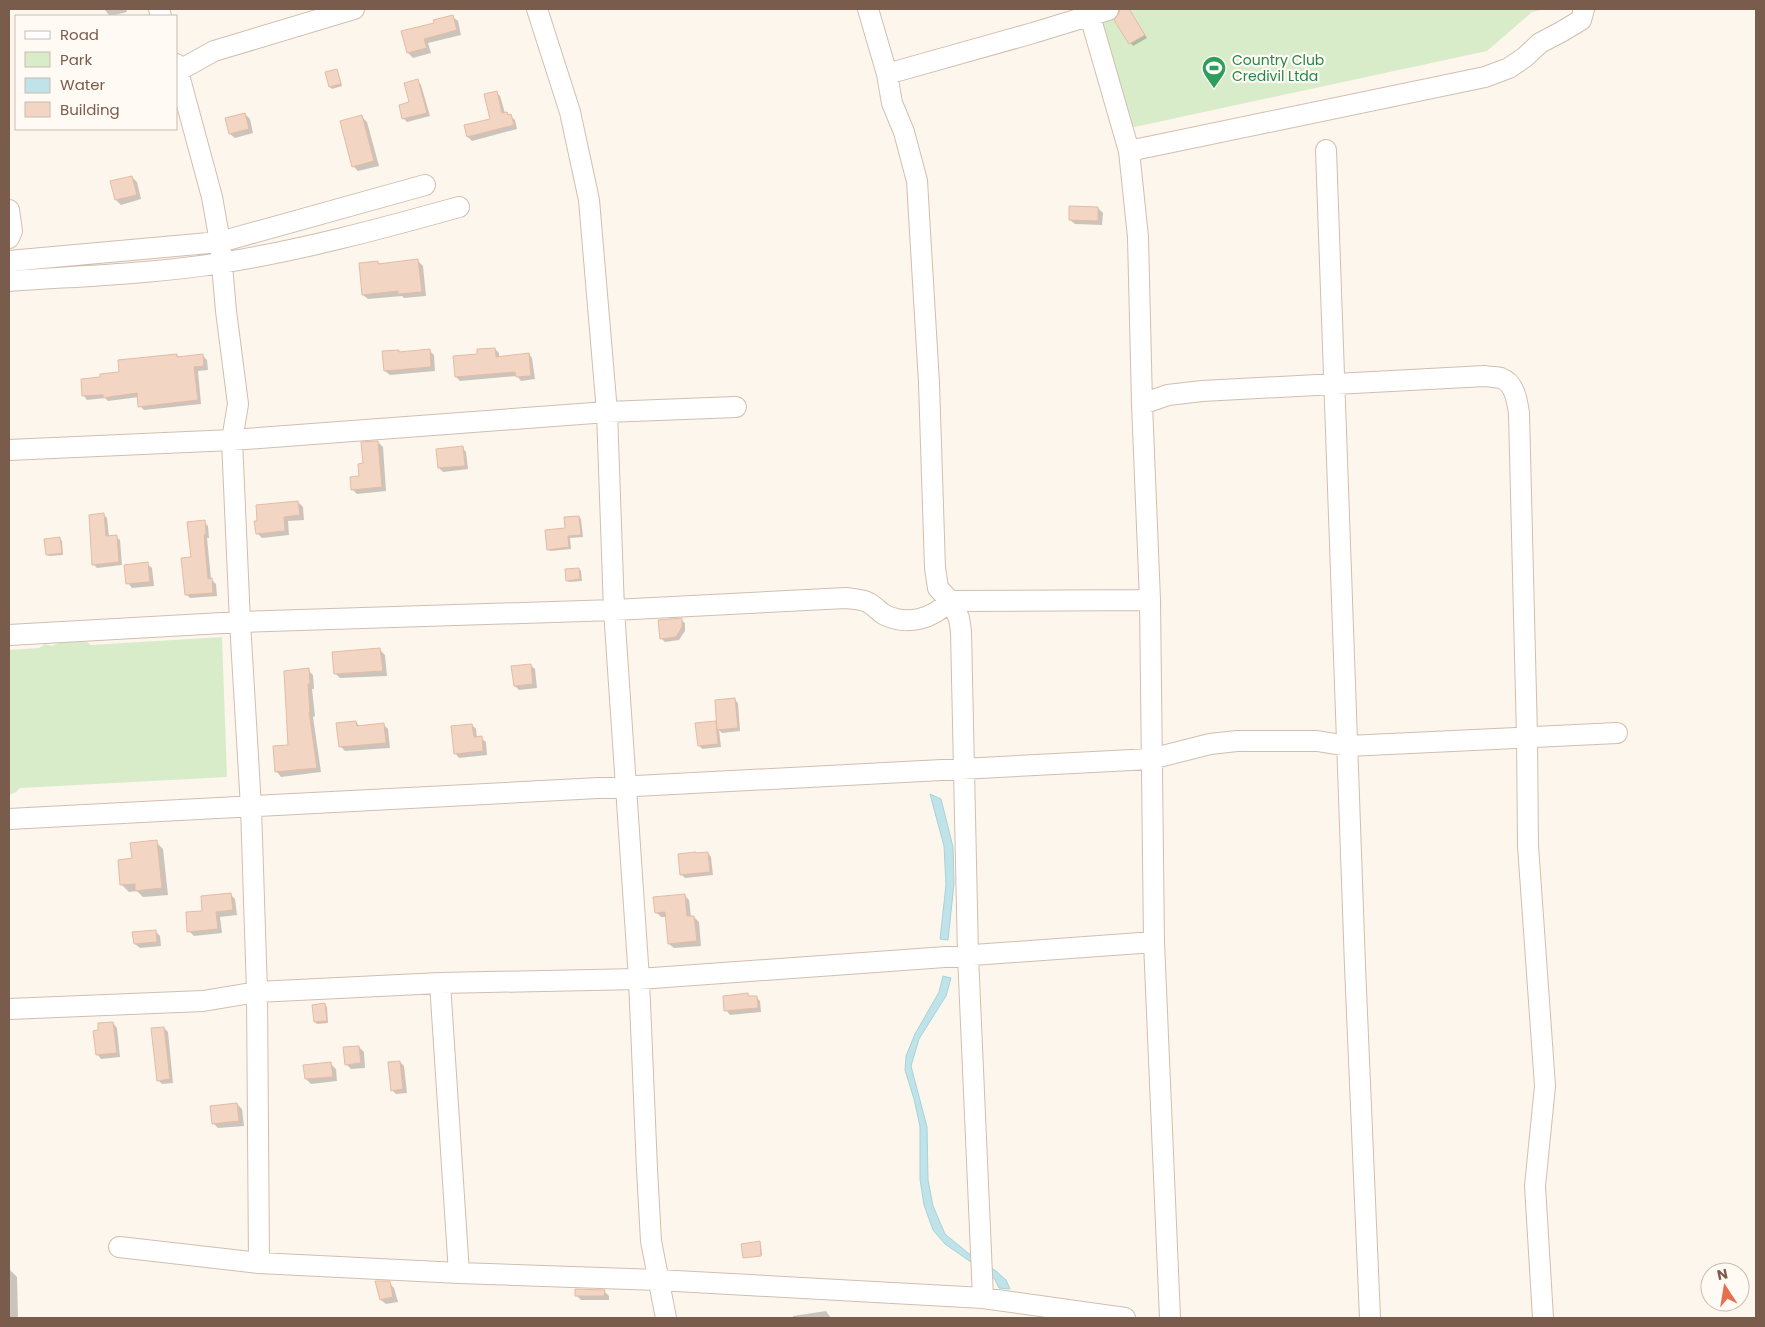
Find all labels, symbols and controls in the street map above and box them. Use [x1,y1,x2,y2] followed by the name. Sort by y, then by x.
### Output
[15,15,178,130] legend
[60,24,99,45] text: Road
[60,49,92,70] text: Park
[1232,50,1324,86] place label: Country Club Credivil Ltda
[1201,55,1227,89] sports icon: Country Club Credivil Ltda
[60,74,106,95] text: Water
[60,99,120,120] text: Building
[1700,1262,1750,1312] north arrow
[1715,1263,1730,1285] text: N

